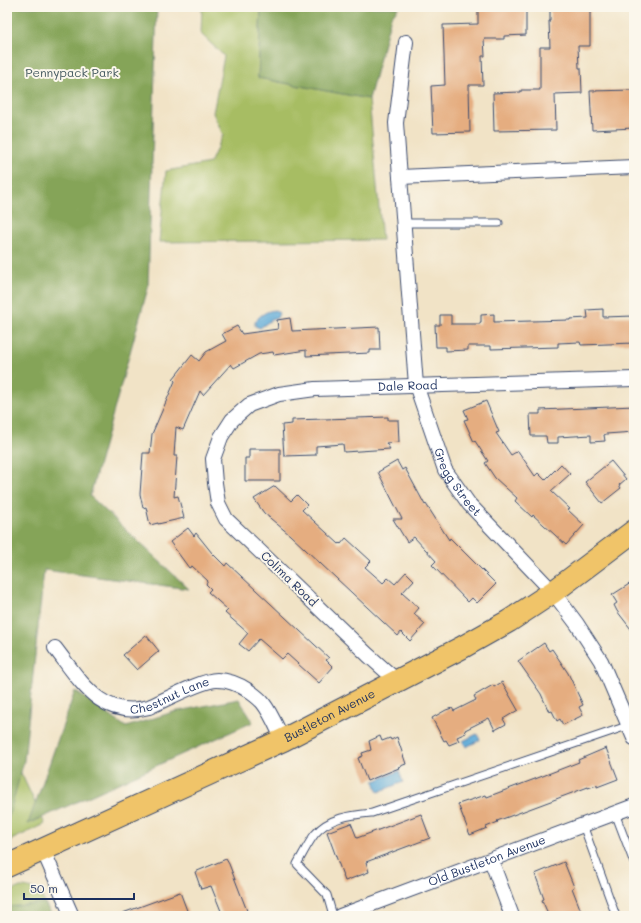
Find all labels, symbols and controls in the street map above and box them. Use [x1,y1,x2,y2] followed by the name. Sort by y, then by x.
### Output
[25,64,119,80] park label: Pennypack Park
[377,376,438,394] street label: Dale Road
[431,446,485,519] street label: Gregg Street
[258,547,322,610] street label: Colima Road
[130,673,211,717] street label: Chestnut Lane
[281,685,377,745] street label: Bustleton Avenue
[426,831,548,889] street label: Old Bustleton Avenue
[24,875,134,901] scale bar
[30,880,58,896] text: 50 m

